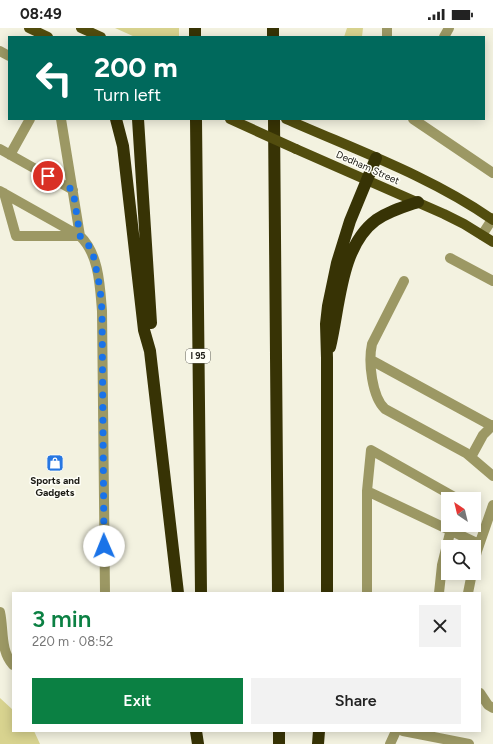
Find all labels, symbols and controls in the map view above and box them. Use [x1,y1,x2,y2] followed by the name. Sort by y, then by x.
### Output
[20,5,62,23] text: 08:49
[94,50,178,84] text: 200 m
[28,52,80,104] icon: left
[94,84,161,106] text: Turn left
[334,148,402,187] street label: Dedham Street
[31,159,65,193] pin
[37,165,59,187] icon: arrive
[186,349,210,363] road number: I 95
[45,453,65,473] shop icon: Sports and Gadgets
[30,474,80,499] place label: Sports and Gadgets
[441,492,481,532] north arrow
[441,492,481,580] map controls
[83,525,125,567] position arrow
[441,540,481,580] button: search
[32,604,91,633] text: 3 min
[419,605,461,647] button: close
[32,634,113,649] text: 220 m · 08:52
[32,678,243,724] button: Exit
[251,678,461,724] button: Share

